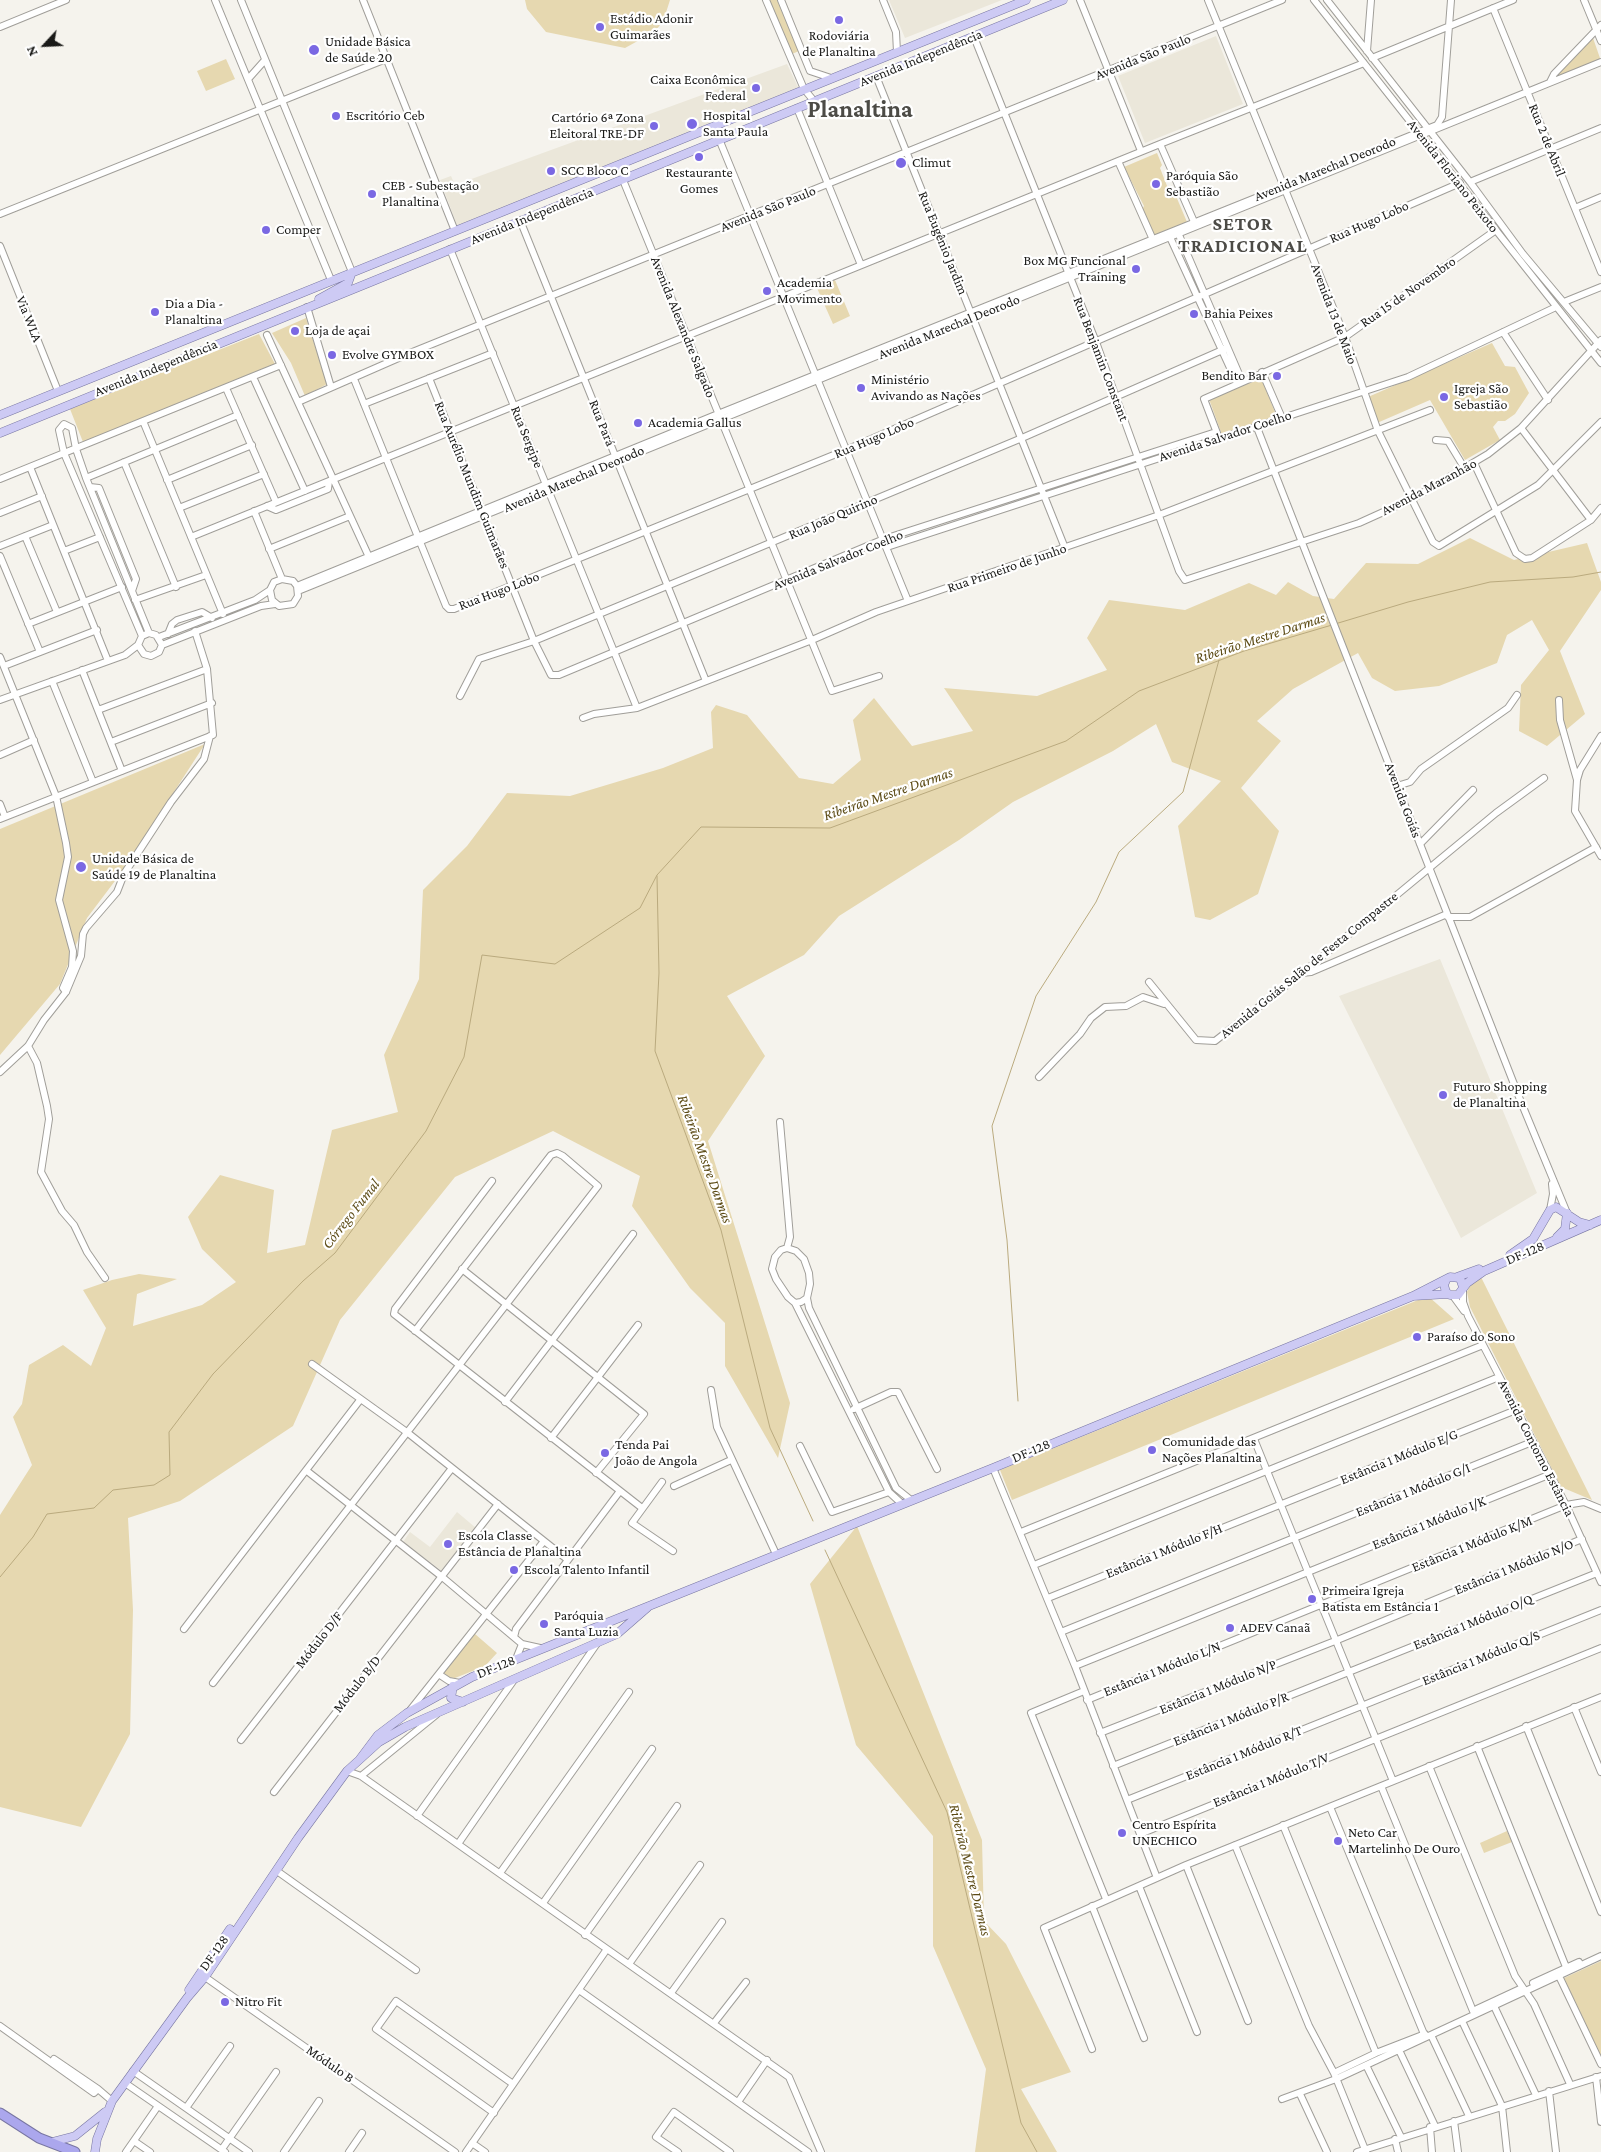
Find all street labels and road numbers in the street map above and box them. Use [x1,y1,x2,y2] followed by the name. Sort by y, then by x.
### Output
[857,26,985,90] street label: Avenida Independência
[1093,30,1193,84] street label: Avenida São Paulo
[1525,101,1569,179] street label: Rua 2 de Abril
[1404,116,1502,236] street label: Avenida Floriano Peixoto
[1252,133,1398,205] street label: Avenida Marechal Deorodo
[718,182,818,236] street label: Avenida São Paulo
[468,184,596,248] street label: Avenida Independência
[915,189,971,297] street label: Rua Eugênio Jardim
[1327,197,1411,247] street label: Rua Hugo Lobo
[1357,253,1459,331] street label: Rua 15 de Novembro
[647,254,719,400] street label: Avenida Alexandre Salgado
[1307,261,1361,367] street label: Avenida 13 de Maio
[876,291,1022,363] street label: Avenida Marechal Deorodo
[12,293,46,345] street label: Via WLA
[1070,294,1132,424] street label: Rua Benjamin Constant
[92,336,220,400] street label: Avenida Independência
[585,397,619,449] street label: Rua Pará
[431,399,513,571] street label: Rua Aurélio Mundim Guimarães
[507,403,547,471] street label: Rua Sergipe
[1156,407,1294,465] street label: Avenida Salvador Coelho
[832,414,916,462] street label: Rua Hugo Lobo
[501,442,647,516] street label: Avenida Marechal Deorodo
[1378,455,1480,519] street label: Avenida Maranhão
[786,491,880,543] street label: Rua João Quirino
[771,526,905,594] street label: Avenida Salvador Coelho
[945,540,1069,596] street label: Rua Primeiro de Junho
[456,568,542,614] street label: Rua Hugo Lobo
[1381,760,1425,840] street label: Avenida Goiás
[1217,888,1401,1042] street label: Avenida Goiás Salão de Festa Compastre
[1503,1237,1547,1269] street label: DF-128
[1494,1377,1578,1519] street label: Avenida Contorno Estância
[1338,1426,1460,1488] street label: Estância 1 Módulo E/G
[1009,1435,1053,1467] street label: DF-128
[1353,1459,1473,1521] street label: Estância 1 Módulo G/I
[1370,1493,1488,1553] street label: Estância 1 Módulo I/K
[1409,1512,1535,1576] street label: Estância 1 Módulo K/M
[1103,1520,1225,1582] street label: Estância 1 Módulo F/H
[1452,1535,1576,1599] street label: Estância 1 Módulo N/O
[1411,1590,1535,1654] street label: Estância 1 Módulo O/Q
[292,1608,346,1672] street label: Módulo D/F
[1420,1627,1542,1689] street label: Estância 1 Módulo Q/S
[1101,1638,1223,1700] street label: Estância 1 Módulo L/N
[329,1652,385,1716] street label: Módulo B/D
[474,1652,518,1682] street label: DF-128
[1157,1656,1279,1718] street label: Estância 1 Módulo N/P
[1171,1688,1291,1750] street label: Estância 1 Módulo P/R
[1183,1722,1305,1784] street label: Estância 1 Módulo R/T
[1210,1749,1332,1811] street label: Estância 1 Módulo T/V
[196,1932,232,1974] street label: DF-128
[303,2042,357,2086] street label: Módulo B

